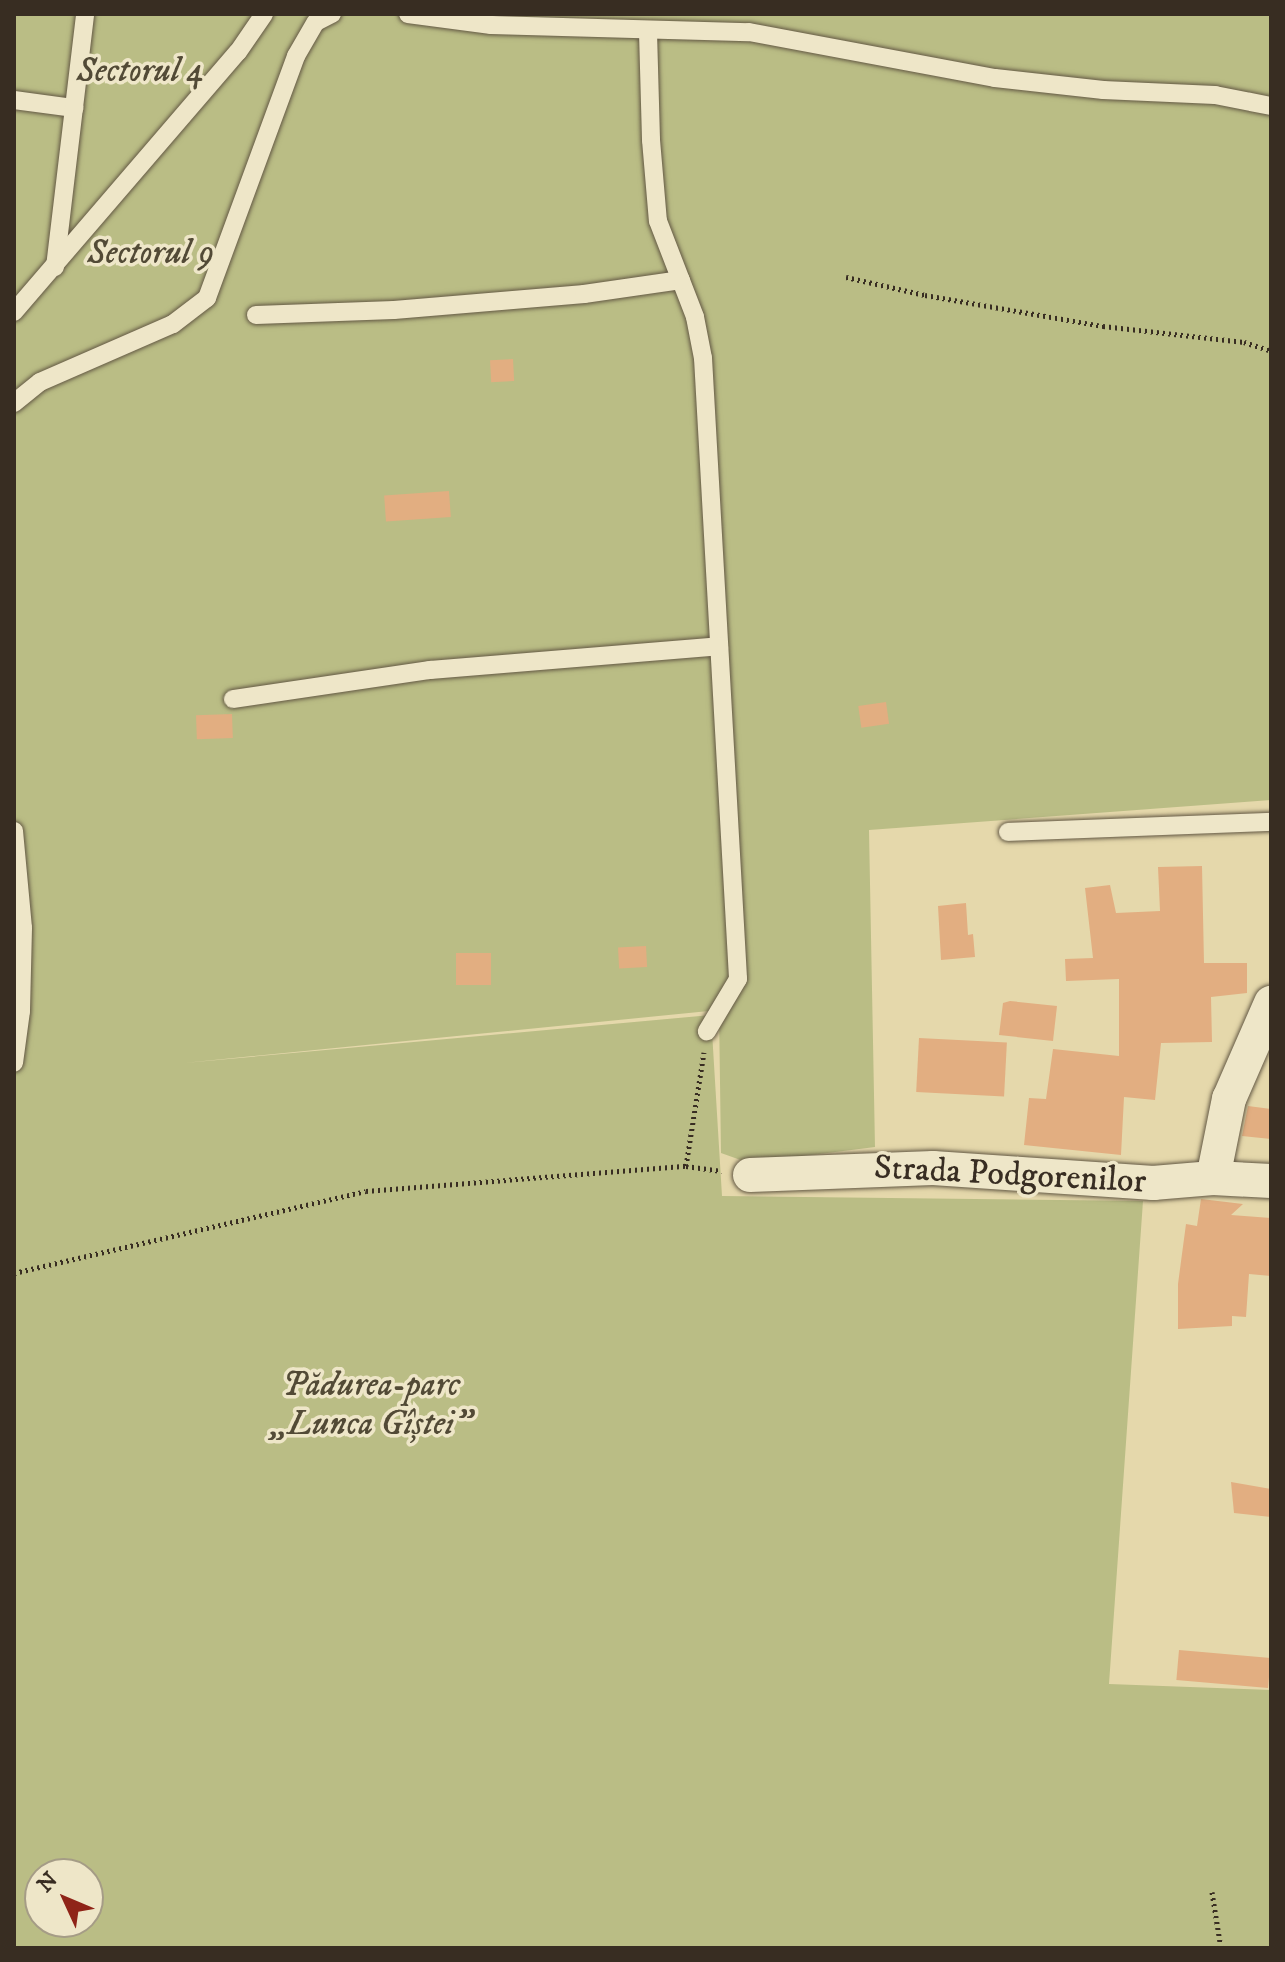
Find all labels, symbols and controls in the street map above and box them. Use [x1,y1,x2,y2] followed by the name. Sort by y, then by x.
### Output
[76,52,204,92] park label: Sectorul 4
[87,234,215,274] park label: Sectorul 9
[873,1147,1147,1203] street label: Strada Podgorenilor
[271,1365,471,1444] park label: Pădurea-parc „Lunca Gîștei”
[24,1858,104,1938] north arrow
[32,1866,64,1898] text: N

